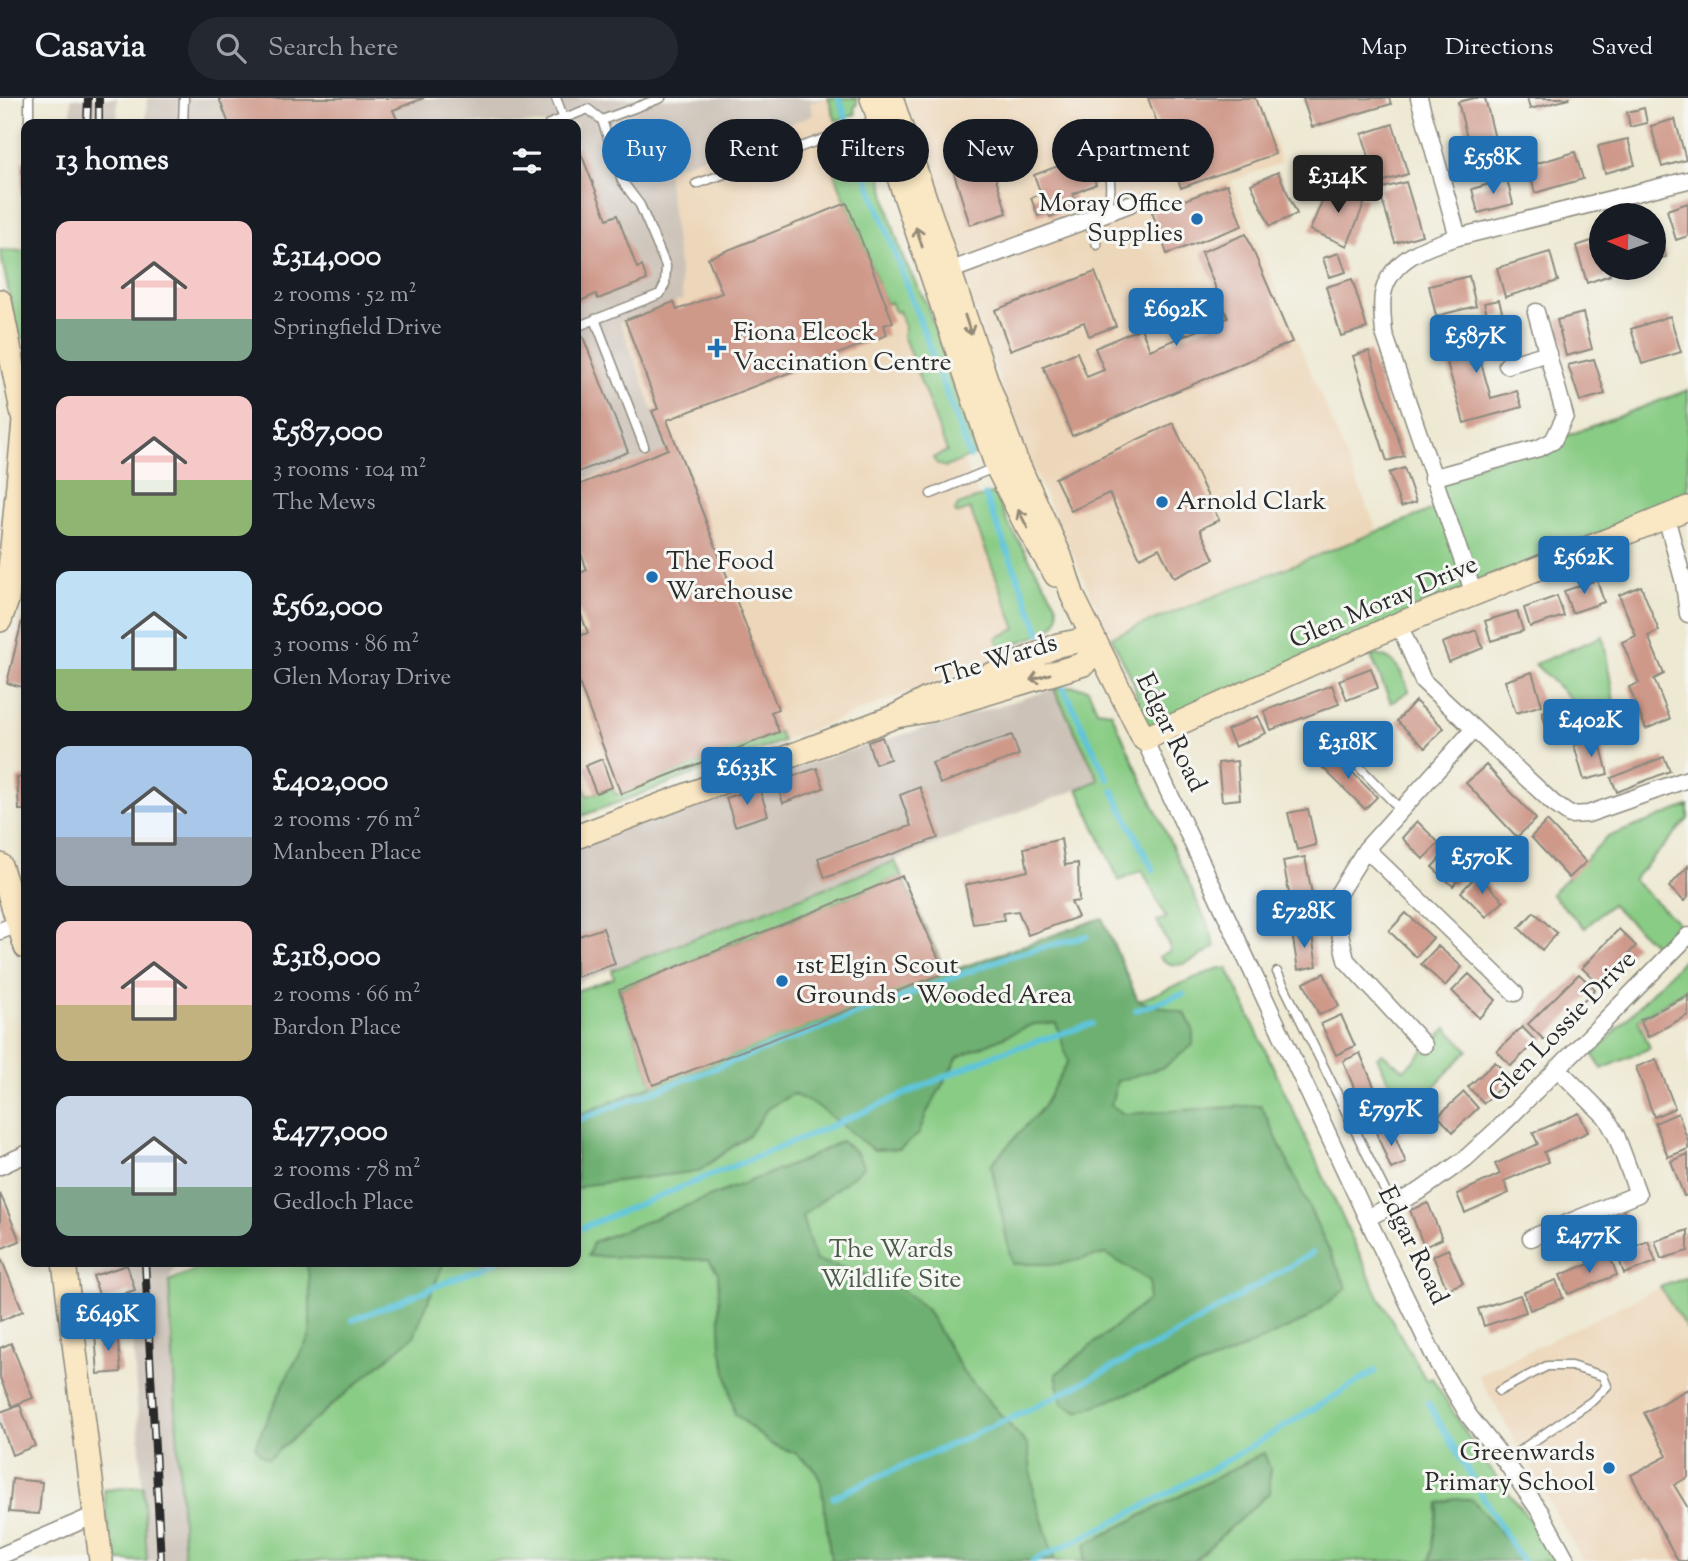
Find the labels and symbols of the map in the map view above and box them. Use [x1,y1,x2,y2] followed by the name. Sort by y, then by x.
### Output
[1444,136,1542,196] pin: £558K
[1289,156,1387,215] pin: £314K
[1038,186,1183,253] place label: Moray Office Supplies
[1589,203,1666,280] north arrow
[1189,211,1205,227] marker: Moray Office Supplies
[912,227,924,249] one-way arrow
[1127,288,1225,348] pin: £692K
[963,313,975,335] one-way arrow
[733,315,952,382] place label: Fiona Elcock Vaccination Centre
[1427,316,1525,375] pin: £587K
[707,338,727,358] marker: Fiona Elcock Vaccination Centre
[1176,484,1326,521] place label: Arnold Clark
[1154,494,1170,510] marker: Arnold Clark
[1016,509,1029,530] one-way arrow
[1535,536,1633,596] pin: £562K
[666,544,793,611] place label: The Food Warehouse
[1284,547,1484,659] street label: Glen Moray Drive
[644,569,660,585] marker: The Food Warehouse
[932,625,1062,697] street label: The Wards
[1125,667,1215,799] street label: Edgar Road
[1029,671,1051,684] one-way arrow
[1542,700,1640,759] pin: £402K
[1299,722,1397,781] pin: £318K
[698,748,796,807] pin: £633K
[1433,836,1531,896] pin: £570K
[1255,890,1353,950] pin: £728K
[1481,943,1645,1111] street label: Glen Lossie Drive
[796,948,1072,1015] place label: 1st Elgin Scout Grounds - Wooded Area
[774,973,790,989] marker: 1st Elgin Scout Grounds - Wooded Area
[1342,1088,1440,1148] pin: £797K
[1367,1180,1457,1312] street label: Edgar Road
[1540,1216,1638,1275] pin: £477K
[821,1232,961,1299] park label: The Wards Wildlife Site
[59,1294,157,1353] pin: £649K
[1425,1435,1595,1502] place label: Greenwards Primary School
[1601,1460,1617,1476] marker: Greenwards Primary School

